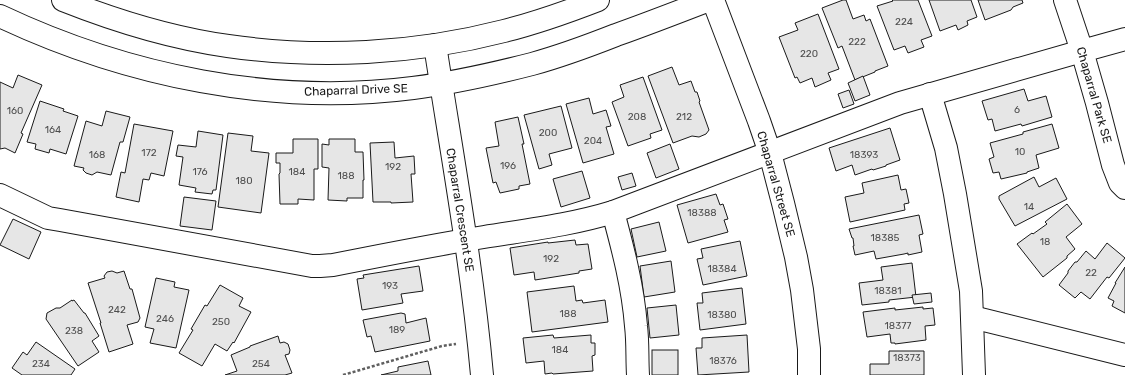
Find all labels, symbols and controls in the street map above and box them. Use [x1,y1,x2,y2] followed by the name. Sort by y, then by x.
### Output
[895,16,913,28] house number: 224
[848,36,866,48] house number: 222
[1074,45,1114,145] street label: Chaparral Park SE
[800,48,818,60] house number: 220
[304,81,408,99] street label: Chaparral Drive SE
[1014,104,1020,116] house number: 6
[7,105,23,117] house number: 160
[628,111,646,123] house number: 208
[676,111,692,123] house number: 212
[45,124,61,136] house number: 164
[539,127,557,139] house number: 200
[754,129,798,239] street label: Chaparral Street SE
[584,135,602,147] house number: 204
[1015,146,1025,158] house number: 10
[141,147,157,159] house number: 172
[443,147,477,273] street label: Chaparral Crescent SE
[89,149,105,161] house number: 168
[850,149,878,161] house number: 18393
[500,160,516,172] house number: 196
[385,161,401,173] house number: 192
[192,166,208,178] house number: 176
[289,166,305,178] house number: 184
[338,170,355,182] house number: 188
[236,175,253,187] house number: 180
[1024,201,1034,213] house number: 14
[687,207,717,219] house number: 18388
[871,232,900,244] house number: 18385
[1040,236,1050,248] house number: 18
[543,253,559,265] house number: 192
[707,263,737,275] house number: 18384
[1085,267,1097,279] house number: 22
[382,280,398,292] house number: 193
[874,285,902,297] house number: 18381
[108,304,126,316] house number: 242
[560,308,577,320] house number: 188
[707,309,737,321] house number: 18380
[156,313,174,325] house number: 246
[212,316,230,328] house number: 250
[885,320,911,332] house number: 18377
[389,324,405,336] house number: 189
[65,325,83,337] house number: 238
[552,344,568,356] house number: 184
[893,352,921,364] house number: 18373
[709,355,737,367] house number: 18376
[32,358,50,370] house number: 234
[252,358,270,370] house number: 254

